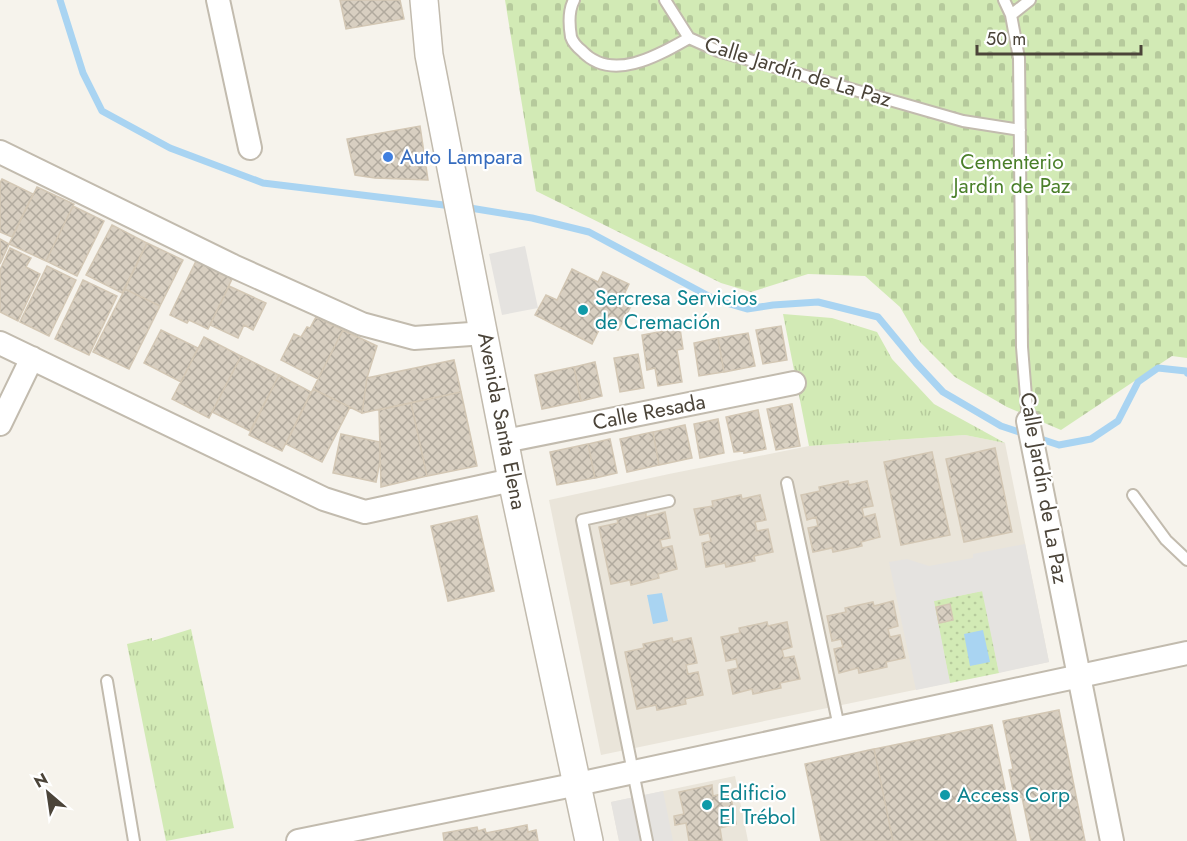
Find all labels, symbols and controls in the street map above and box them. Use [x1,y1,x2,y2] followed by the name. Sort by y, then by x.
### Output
[977,18,1140,56] scale bar
[986,26,1026,52] text: 50 m
[701,29,895,115] street label: Calle Jardín de La Paz
[400,142,523,172] place label: Auto Lampara
[951,147,1071,201] park label: Cementerio Jardín de Paz
[381,150,395,164] marker: Auto Lampara
[595,283,757,337] place label: Sercresa Servicios de Cremación
[576,303,590,317] marker: Sercresa Servicios de Cremación
[470,330,534,512] street label: Avenida Santa Elena
[590,386,708,438] street label: Calle Resada
[1012,390,1076,586] street label: Calle Jardín de La Paz
[18,763,78,823] north arrow
[30,767,52,793] text: N
[719,778,796,832] place label: Edificio El Trébol
[957,780,1070,810] place label: Access Corp
[938,788,952,802] marker: Access Corp
[700,798,714,812] marker: Edificio El Trébol

